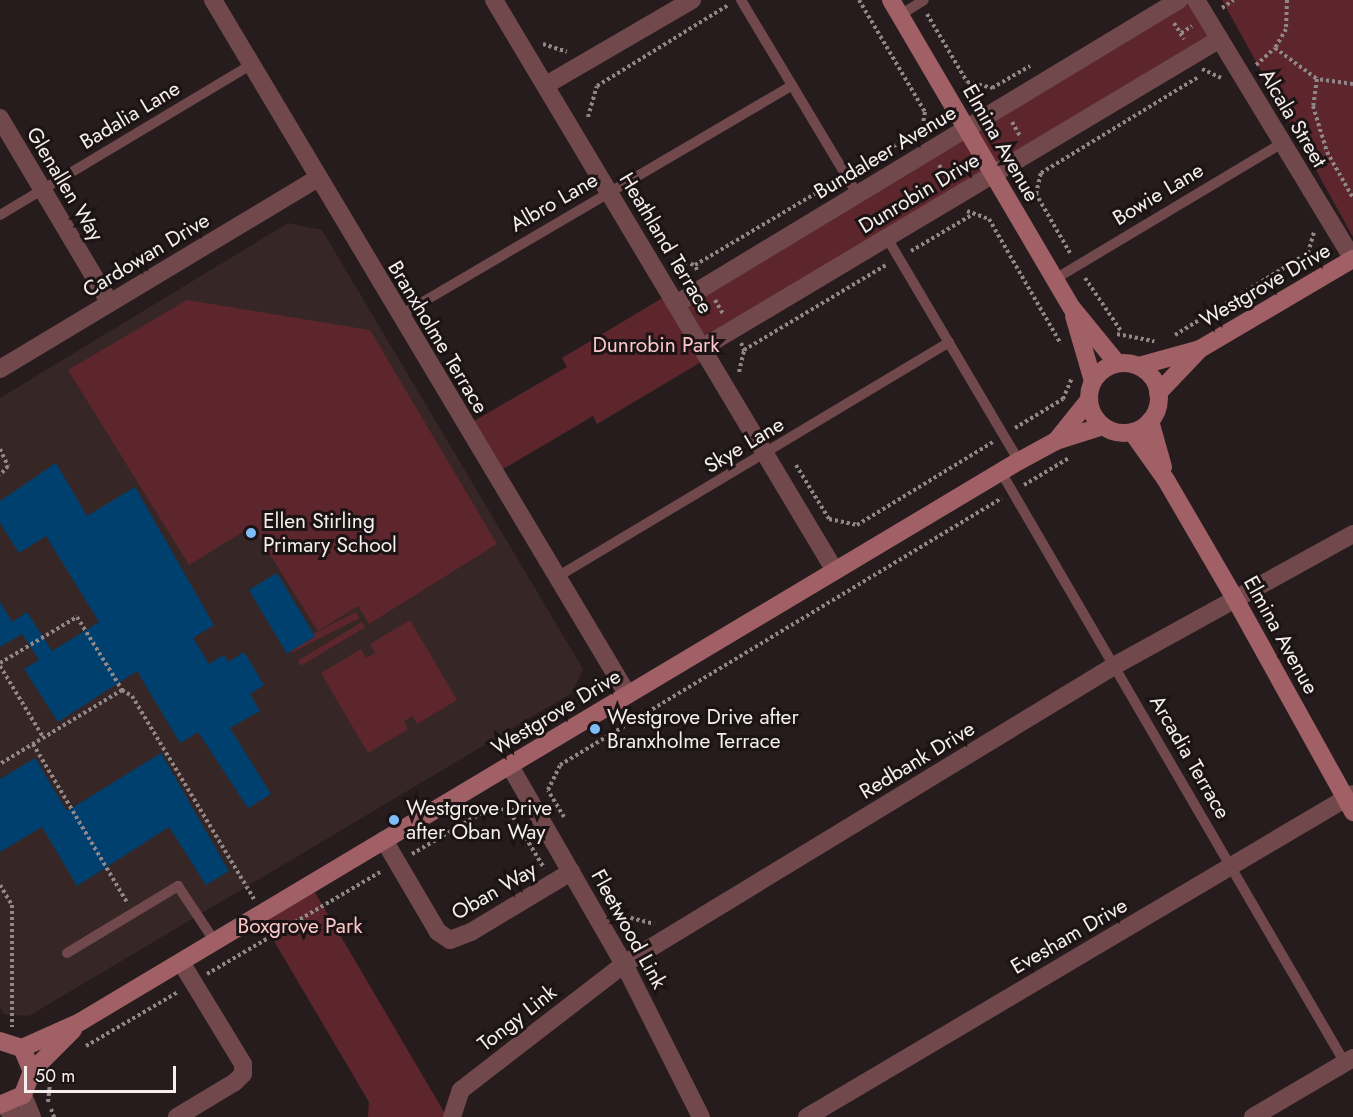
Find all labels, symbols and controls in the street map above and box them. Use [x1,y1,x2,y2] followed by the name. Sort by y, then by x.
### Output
[1254,64,1332,172] street label: Alcala Street
[76,75,184,155] street label: Badalia Lane
[957,80,1045,206] street label: Elmina Avenue
[809,100,961,204] street label: Bundaleer Avenue
[21,122,109,246] street label: Glenallen Way
[854,147,984,239] street label: Dunrobin Drive
[1108,157,1208,231] street label: Bowie Lane
[506,167,602,237] street label: Albro Lane
[614,168,718,318] street label: Heathland Terrace
[78,207,214,303] street label: Cardowan Drive
[1195,238,1335,332] street label: Westgrove Drive
[383,256,493,418] street label: Branxholme Terrace
[593,332,719,358] park label: Dunrobin Park
[700,411,788,479] street label: Skye Lane
[263,508,397,558] place label: Ellen Stirling Primary School
[244,526,258,540] marker: Ellen Stirling Primary School
[1238,572,1324,698] street label: Elmina Avenue
[487,664,625,760] street label: Westgrove Drive
[1144,691,1236,823] street label: Arcadia Terrace
[607,704,799,754] place label: Westgrove Drive after Branxholme Terrace
[855,716,979,804] street label: Redbank Drive
[588,722,602,736] marker: Westgrove Drive after Branxholme Terrace
[406,795,552,845] place label: Westgrove Drive after Oban Way
[387,813,401,827] marker: Westgrove Drive after Oban Way
[447,857,541,925] street label: Oban Way
[586,865,672,993] street label: Fleetwood Link
[1006,893,1132,979] street label: Evesham Drive
[238,913,362,939] park label: Boxgrove Park
[473,979,561,1057] street label: Tongy Link
[27,1054,178,1092] scale bar
[35,1063,75,1089] text: 50 m

